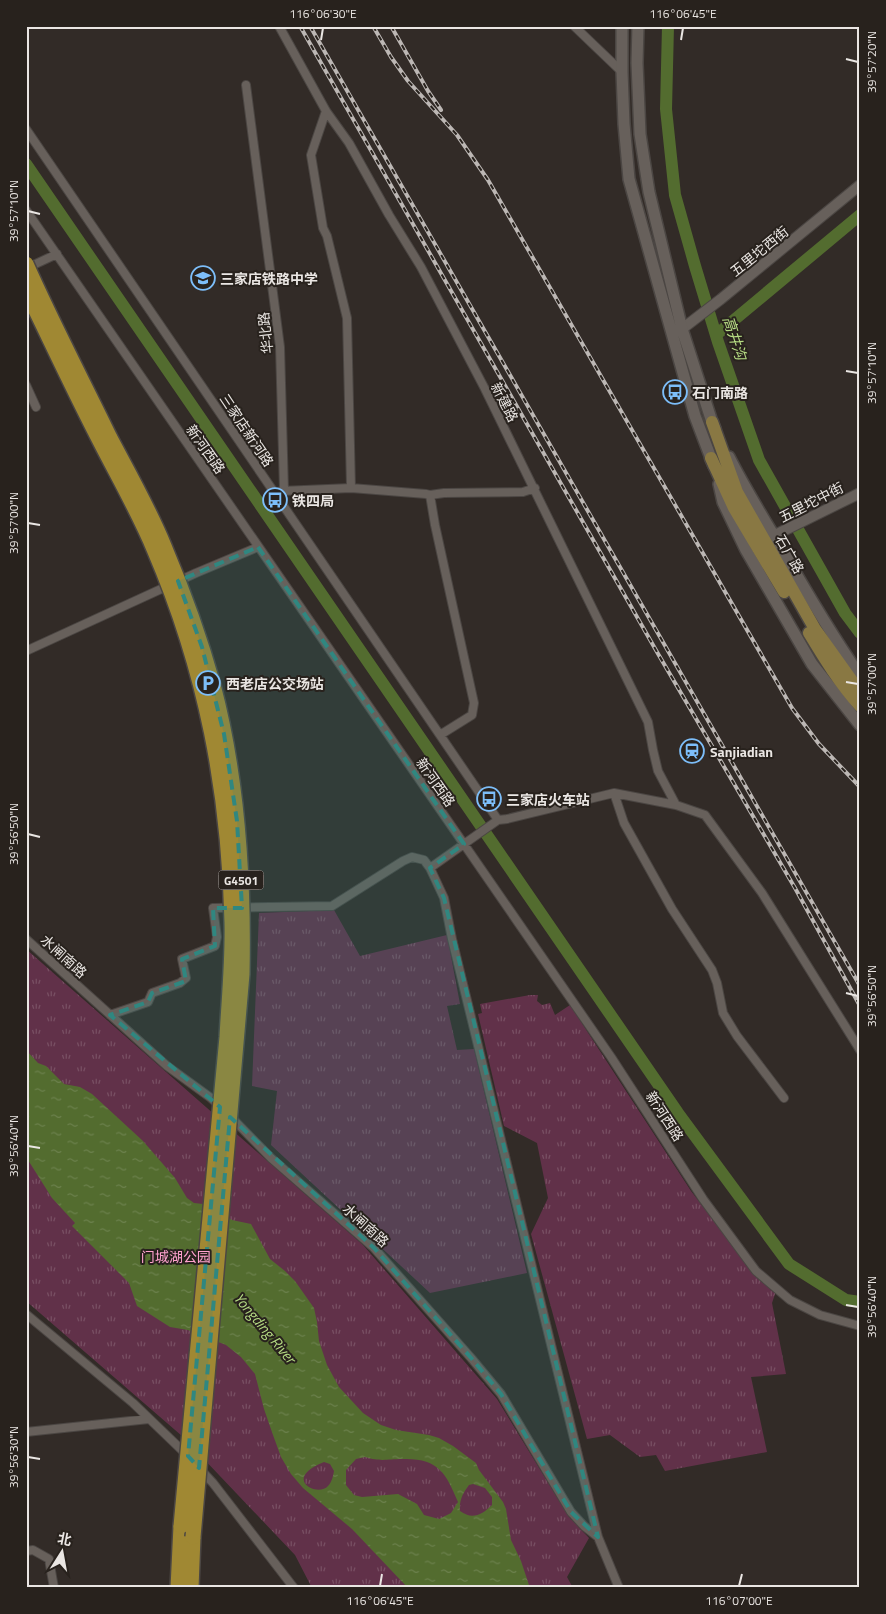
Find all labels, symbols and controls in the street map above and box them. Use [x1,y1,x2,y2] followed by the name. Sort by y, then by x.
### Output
[289,4,357,23] text: 116°06'30"E
[649,4,717,23] text: 116°06'45"E
[862,31,881,93] text: 39°57'20"N
[4,180,23,242] text: 39°57'10"N
[725,221,793,281] street label: 五里坨西街
[190,265,216,291] school or university icon: 三家店铁路中学
[220,268,318,289] place label: 三家店铁路中学
[252,311,278,355] street label: 华北路
[717,313,754,365] water label: 高井沟
[862,342,881,404] text: 39°57'10"N
[486,379,524,425] street label: 新建路
[662,379,688,405] bus stop icon: 石门南路
[692,382,748,403] place label: 石门南路
[215,389,279,471] street label: 三家店新河路
[181,420,231,478] street label: 新河西路
[775,477,847,527] street label: 五里坨中街
[262,487,288,513] bus stop icon: 铁四局
[292,490,334,511] place label: 铁四局
[4,492,23,554] text: 39°57'00"N
[770,531,810,577] street label: 石广路
[862,653,881,715] text: 39°57'00"N
[195,670,221,696] parking icon: 西老店公交场站
[226,673,324,694] place label: 西老店公交场站
[679,738,705,764] station icon: Sanjiadian
[710,741,773,762] place label: Sanjiadian
[411,753,461,811] street label: 新河西路
[476,786,502,812] bus stop icon: 三家店火车站
[506,789,590,810] place label: 三家店火车站
[4,803,23,865] text: 39°56'50"N
[218,870,264,890] road number: G4501
[36,929,92,983] street label: 水闸南路
[862,965,881,1027] text: 39°56'50"N
[641,1087,689,1145] street label: 新河西路
[4,1115,23,1177] text: 39°56'40"N
[338,1198,394,1252] street label: 水闸南路
[141,1246,211,1267] park label: 门城湖公园
[862,1276,881,1338] text: 39°56'40"N
[228,1287,303,1370] water label: Yongding River
[4,1426,23,1488] text: 39°56'30"N
[38,1526,88,1576] north arrow
[56,1527,73,1550] text: 北
[346,1591,414,1610] text: 116°06'45"E
[705,1591,773,1610] text: 116°07'00"E

